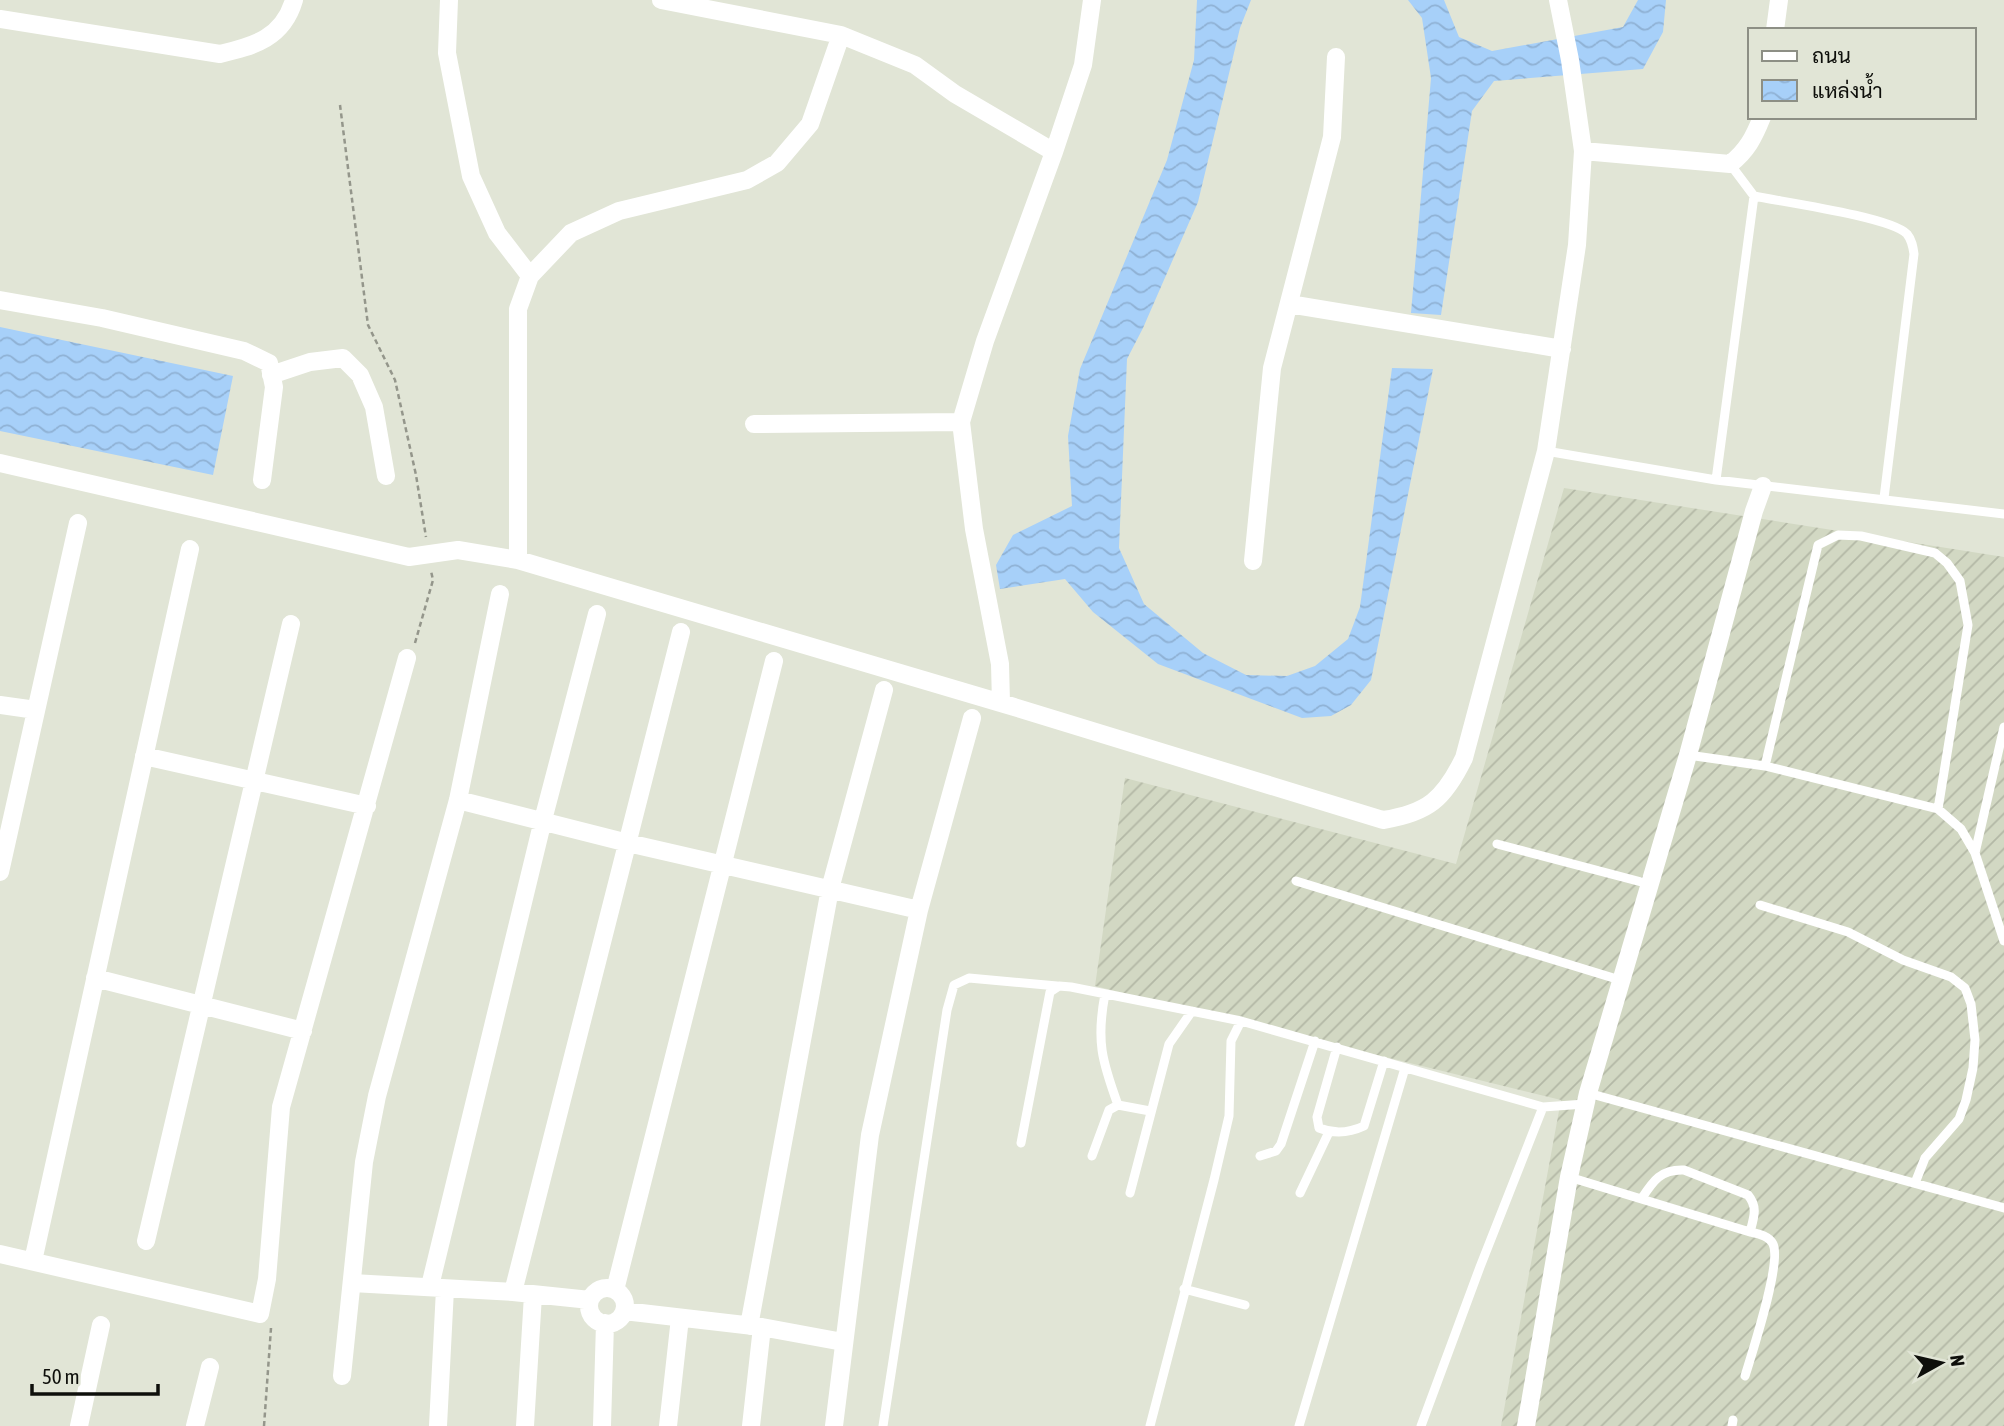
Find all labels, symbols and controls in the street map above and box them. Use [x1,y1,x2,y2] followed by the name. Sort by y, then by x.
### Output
[1748,28,1976,119] legend
[1812,43,1851,67] text: ถนน
[1812,73,1883,102] text: แหล่งน้ำ
[1906,1328,1976,1398] north arrow
[32,1352,158,1396] scale bar
[1946,1354,1970,1368] text: N
[42,1364,80,1388] text: 50 m

